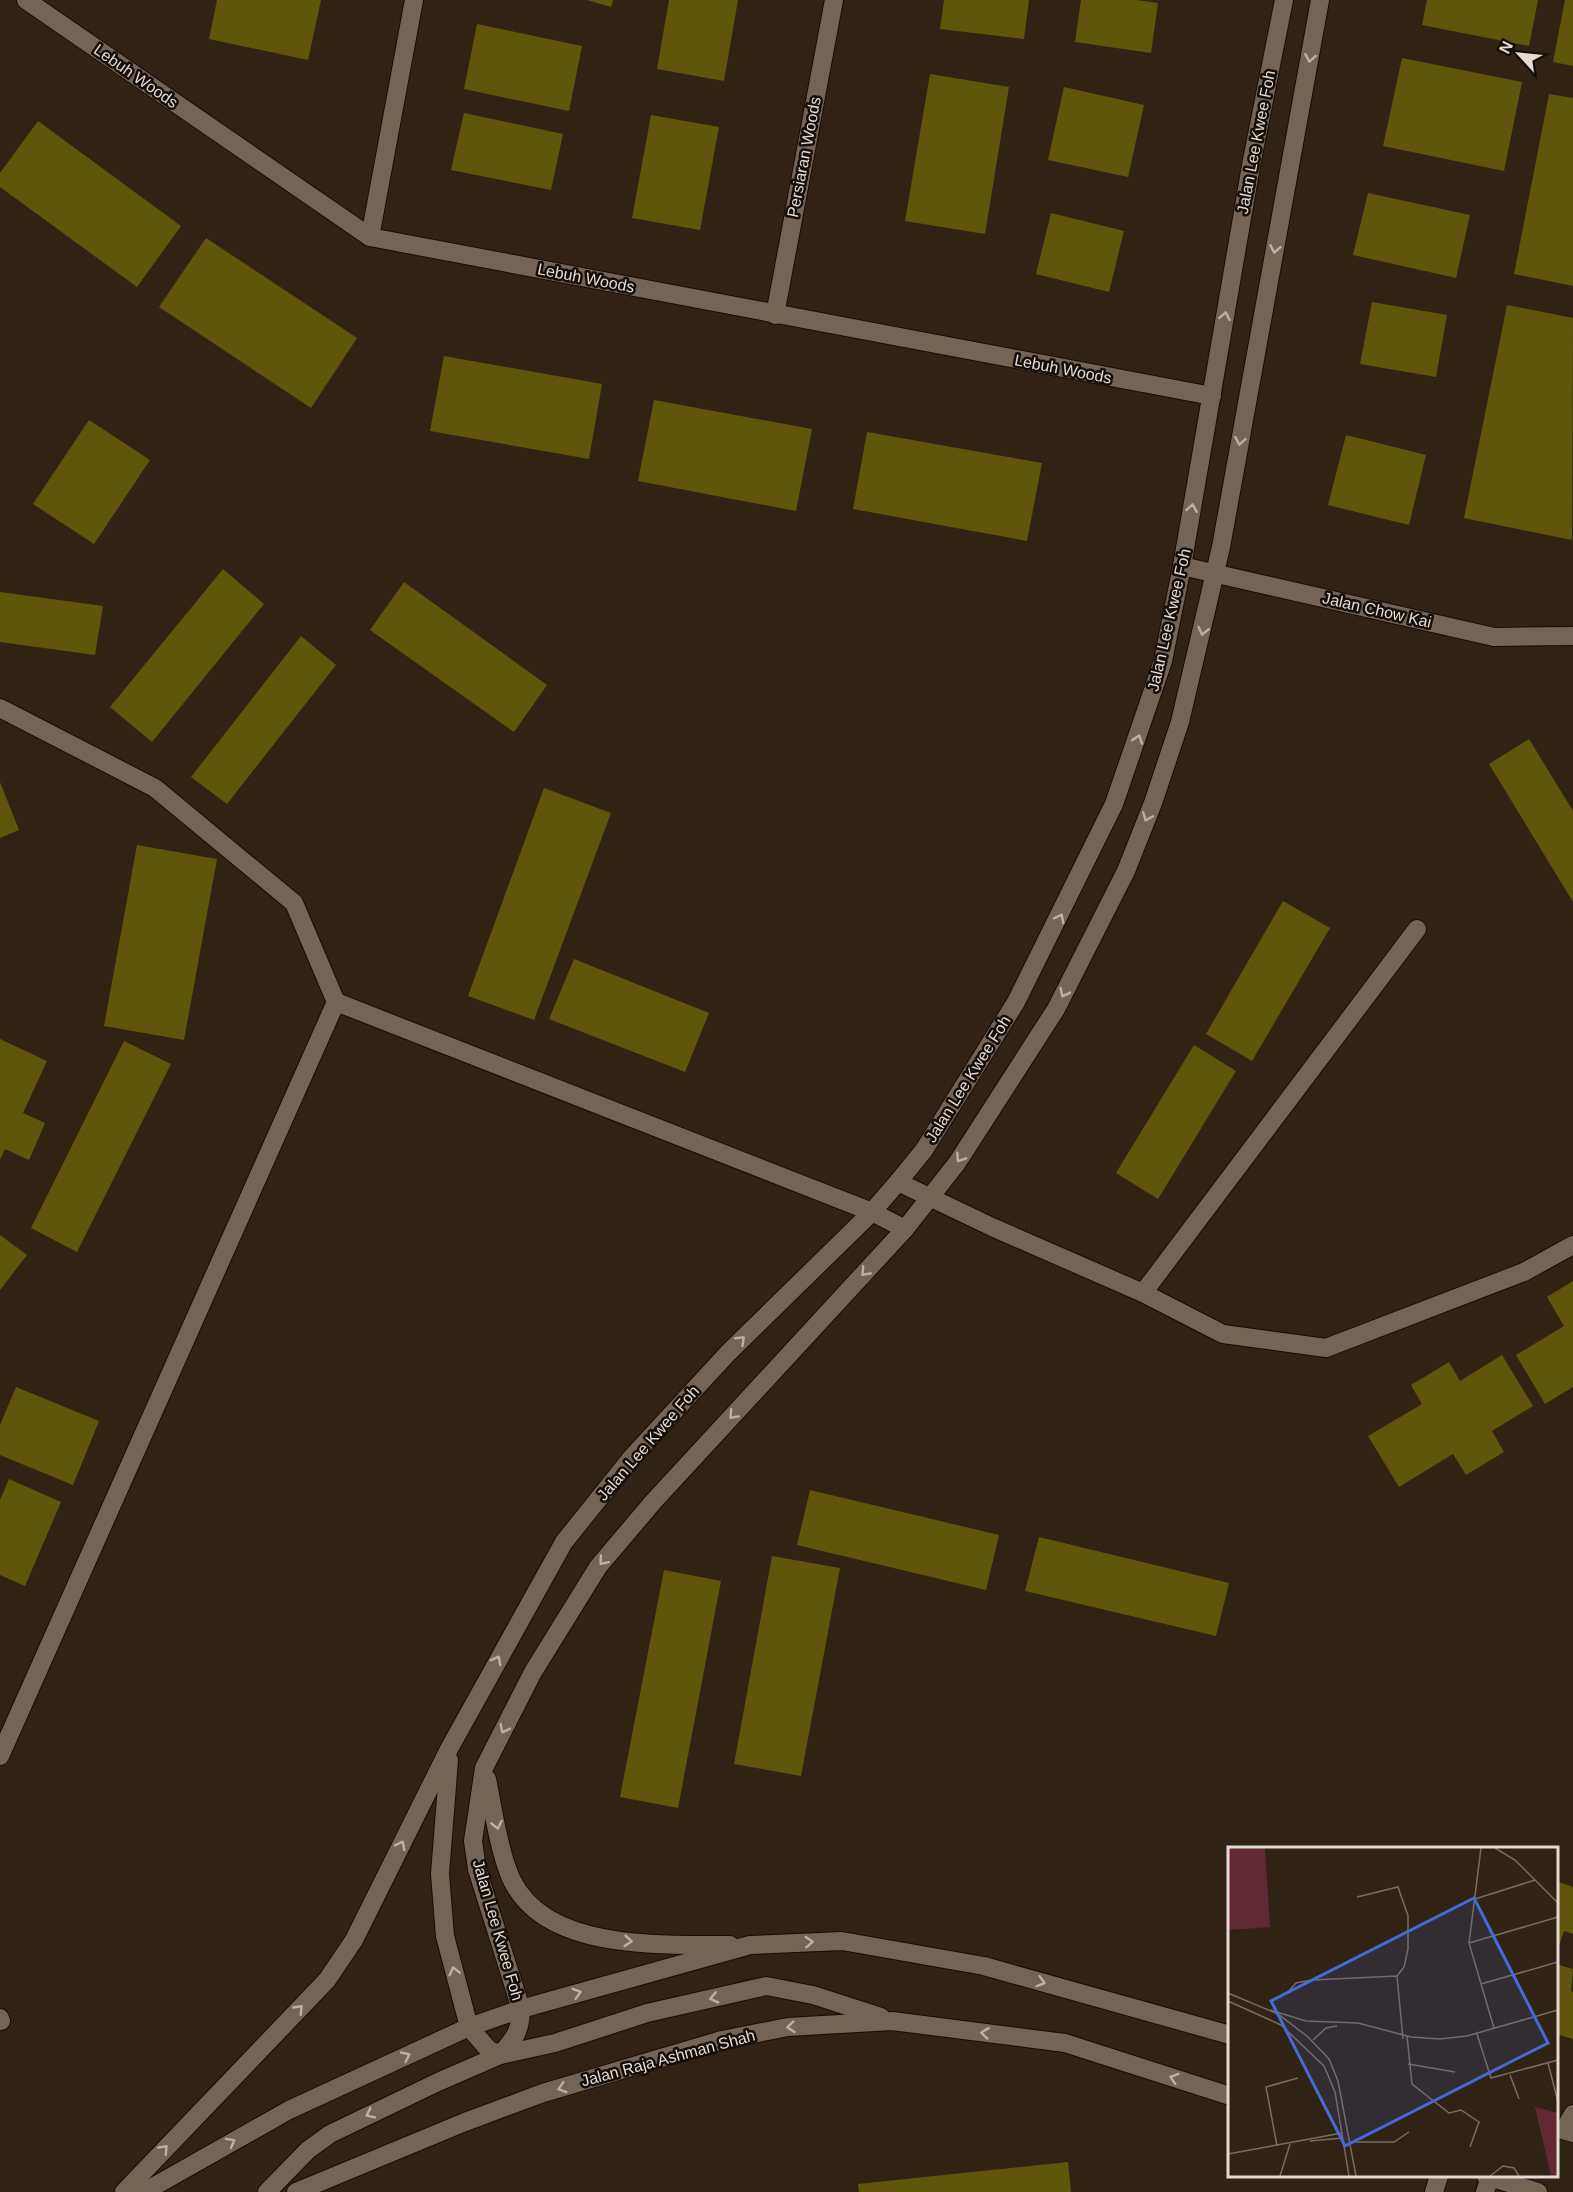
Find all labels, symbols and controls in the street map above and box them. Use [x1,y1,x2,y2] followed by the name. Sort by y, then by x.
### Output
[1489,24,1549,84] north arrow
[1496,38,1516,56] text: N
[91,41,181,111] street label: Lebuh Woods
[1304,53,1316,62] one-way arrow
[1234,69,1278,215] street label: Jalan Lee Kwee Foh
[784,95,824,219] street label: Persiaran Woods
[1269,244,1282,254] one-way arrow
[536,260,636,296] street label: Lebuh Woods
[1219,312,1231,321] one-way arrow
[1013,351,1113,387] street label: Lebuh Woods
[1234,436,1247,446] one-way arrow
[1186,504,1198,513] one-way arrow
[1144,547,1194,693] street label: Jalan Lee Kwee Foh
[1321,589,1433,631] street label: Jalan Chow Kai
[1197,625,1210,635] one-way arrow
[1130,734,1143,745] one-way arrow
[1142,812,1155,822] one-way arrow
[1053,913,1064,924] one-way arrow
[1060,987,1071,998] one-way arrow
[922,1013,1014,1145] street label: Jalan Lee Kwee Foh
[956,1152,967,1163] one-way arrow
[861,1265,872,1276] one-way arrow
[733,1337,744,1348] one-way arrow
[594,1382,702,1504] street label: Jalan Lee Kwee Foh
[729,1409,740,1419] one-way arrow
[600,1554,611,1565] one-way arrow
[490,1656,501,1666] one-way arrow
[500,1722,512,1733] one-way arrow
[490,1820,503,1830] one-way arrow
[394,1840,406,1851] one-way arrow
[1228,1847,1558,2177] inset map
[470,1858,526,2002] street label: Jalan Lee Kwee Foh
[624,1934,633,1947] one-way arrow
[804,1936,813,1949] one-way arrow
[449,1966,462,1976] one-way arrow
[1035,1975,1046,1987] one-way arrow
[571,1988,582,2000] one-way arrow
[709,1991,719,2004] one-way arrow
[292,2005,303,2016] one-way arrow
[786,2020,796,2033] one-way arrow
[579,2027,757,2089] street label: Jalan Raja Ashman Shah
[980,2027,990,2039] one-way arrow
[400,2051,411,2063] one-way arrow
[1169,2072,1180,2085] one-way arrow
[557,2081,568,2093] one-way arrow
[366,2107,377,2119] one-way arrow
[225,2138,236,2149] one-way arrow
[156,2146,167,2157] one-way arrow

